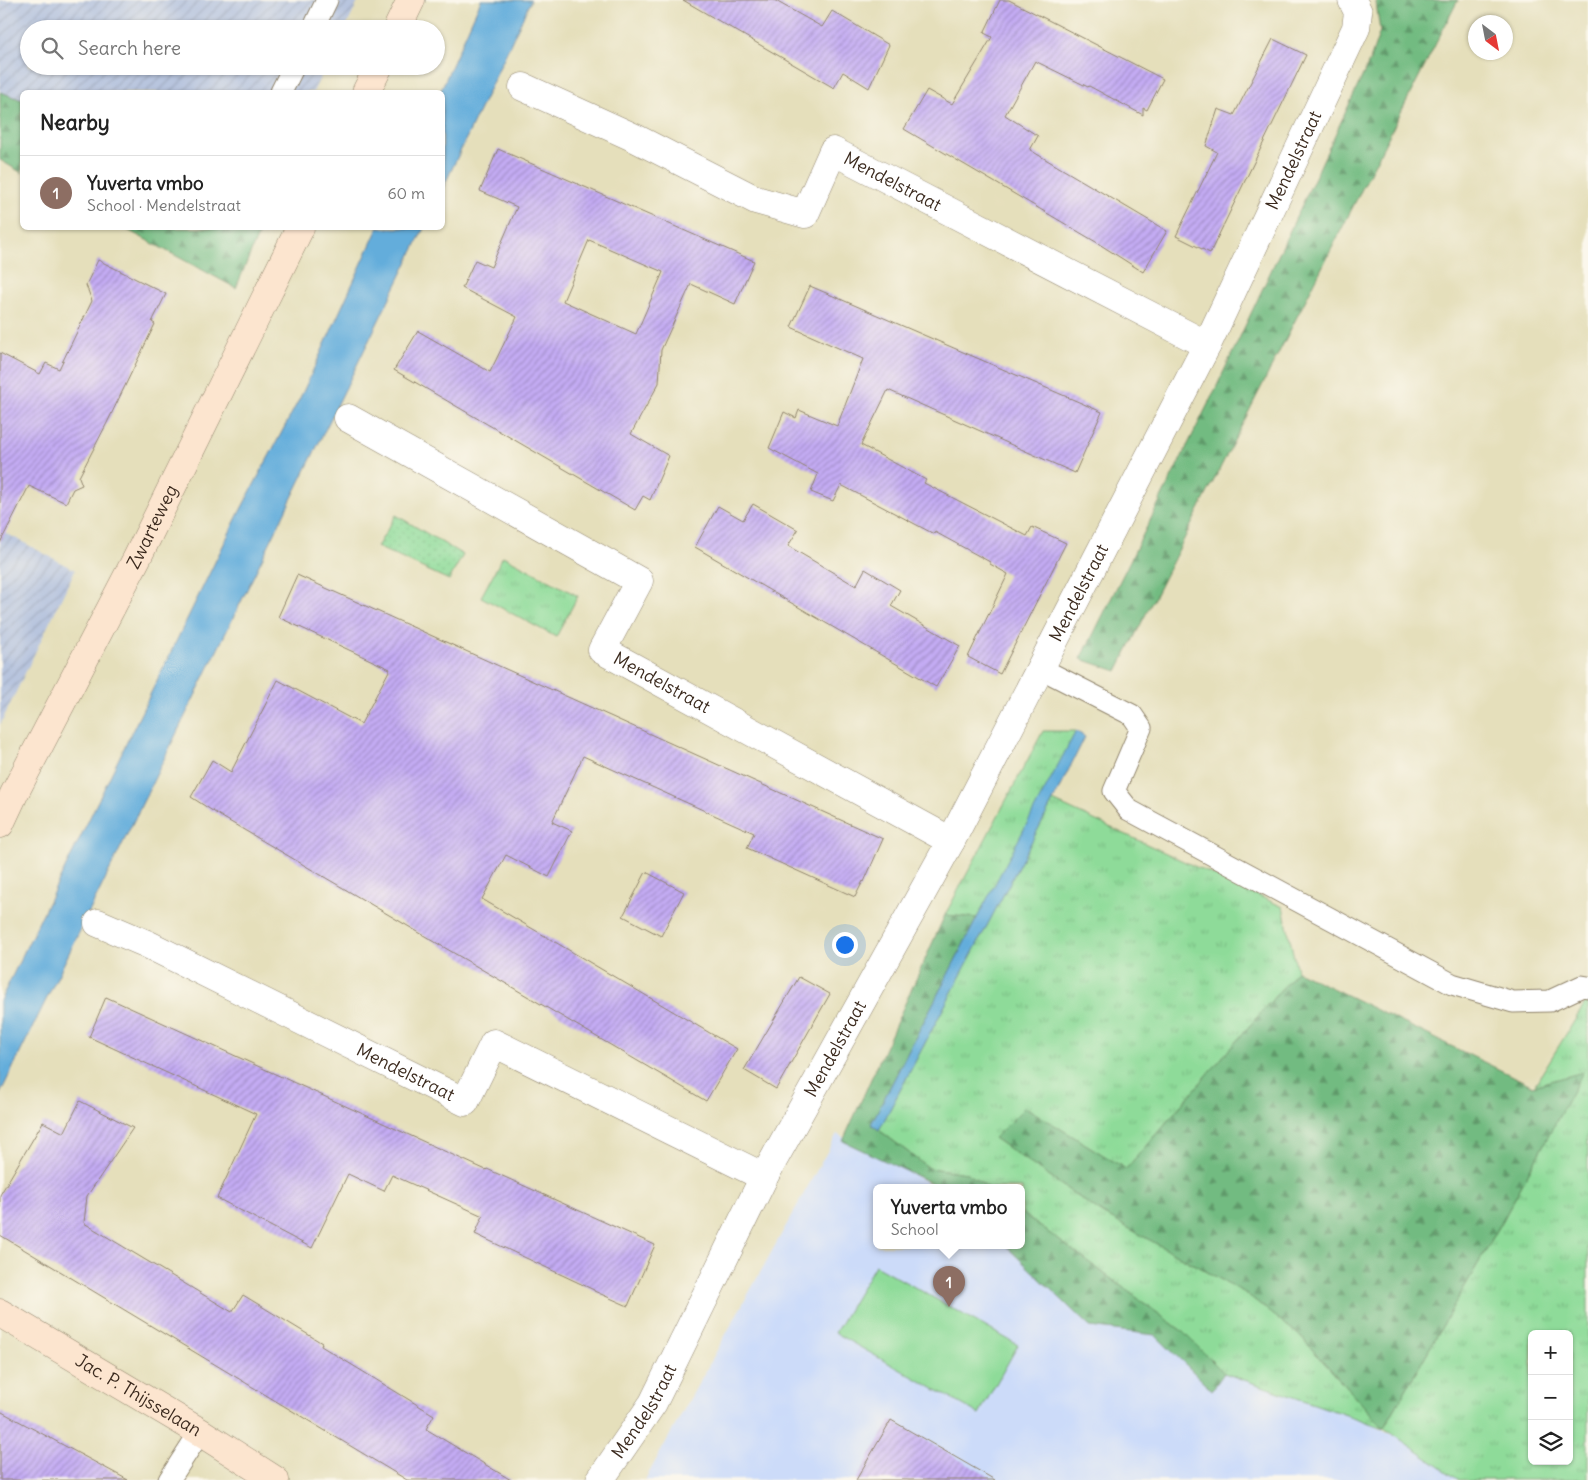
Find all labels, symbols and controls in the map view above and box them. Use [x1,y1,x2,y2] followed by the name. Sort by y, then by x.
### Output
[1468,15,1513,60] north arrow
[20,20,445,75] search box
[38,34,66,62] icon: search
[78,36,181,60] text: Search here
[1260,107,1326,213] street label: Mendelstraat
[40,109,110,136] text: Nearby
[840,147,946,216] street label: Mendelstraat
[87,171,204,195] text: Yuverta vmbo
[53,183,59,203] text: 1
[387,183,425,203] text: 60 m
[87,195,241,215] text: School · Mendelstraat
[121,481,182,573] street label: Zwarteweg
[1044,540,1113,645] street label: Mendelstraat
[610,647,714,718] street label: Mendelstraat
[832,932,858,958] your location
[799,996,871,1101] street label: Mendelstraat
[353,1038,459,1106] street label: Mendelstraat
[873,1184,1025,1249] popup
[891,1195,1007,1219] text: Yuverta vmbo
[891,1219,939,1239] text: School
[933,1266,965,1307] pin: 1
[1528,1330,1573,1465] map controls
[1528,1330,1573,1375] button: +
[71,1349,206,1441] street label: Jac. P. Thijsselaan
[606,1360,681,1463] street label: Mendelstraat
[1528,1375,1573,1420] button: −
[1528,1420,1573,1465] button: layers

